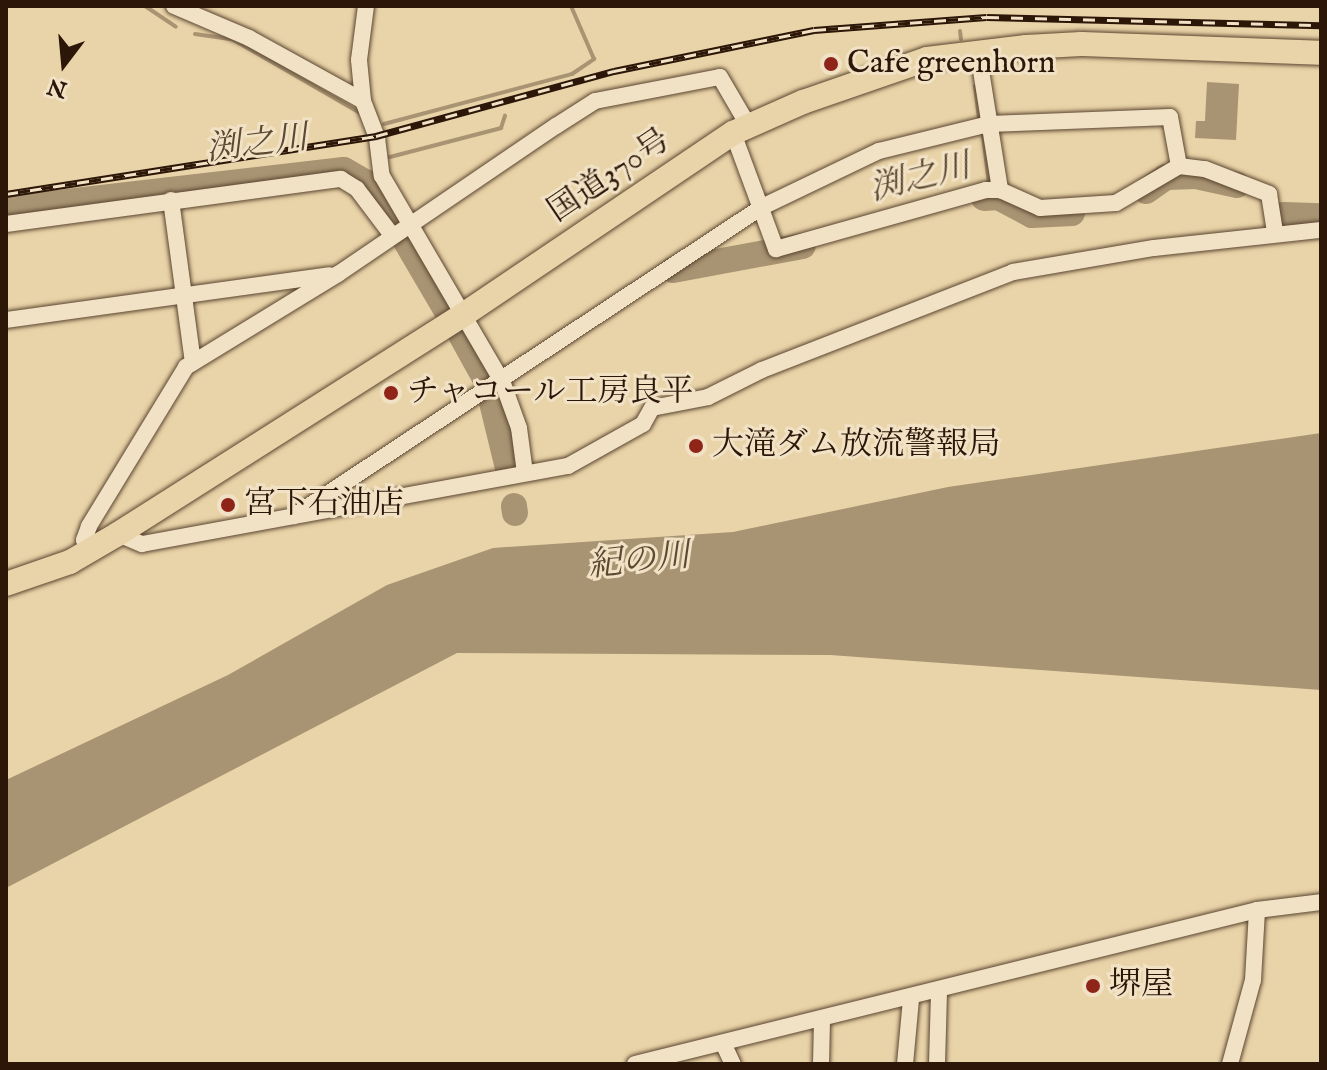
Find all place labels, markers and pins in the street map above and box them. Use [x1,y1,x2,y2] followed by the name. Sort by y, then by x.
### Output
[847,45,1055,83] place label: Cafe greenhorn
[822,55,840,73] marker: Cafe greenhorn
[407,374,695,412] place label: チャコール工房良平
[382,384,400,402] marker: チャコール工房良平
[712,427,1000,465] place label: 大滝ダム放流警報局
[687,437,705,455] marker: 大滝ダム放流警報局
[244,486,404,524] place label: 宮下石油店
[219,496,237,514] marker: 宮下石油店
[1109,967,1173,1005] place label: 堺屋
[1084,977,1102,995] marker: 堺屋

